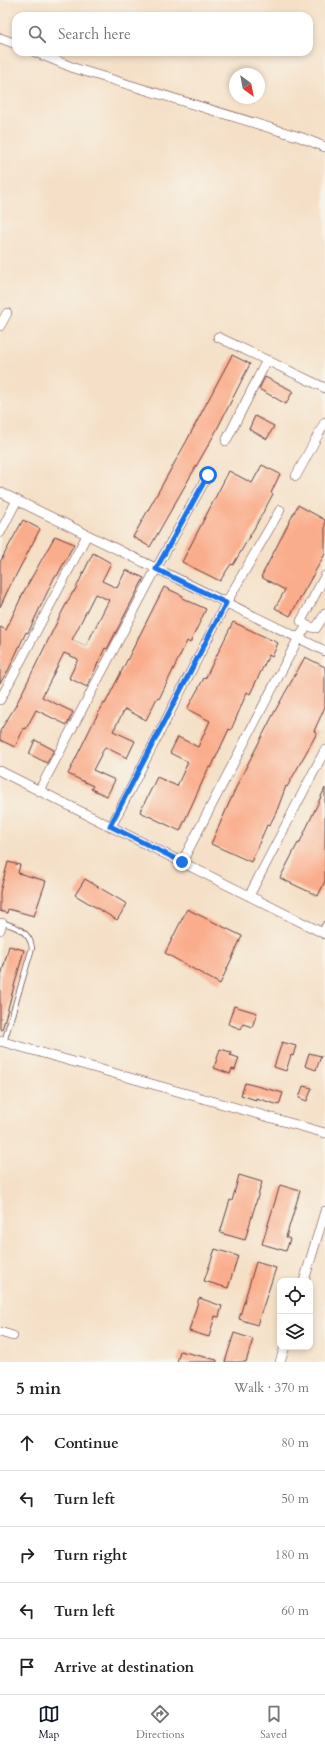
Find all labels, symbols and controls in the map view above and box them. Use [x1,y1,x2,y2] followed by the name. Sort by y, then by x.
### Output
[12,12,313,56] search box
[26,23,48,45] icon: search
[58,24,131,44] text: Search here
[229,68,265,104] north arrow
[199,466,217,484] route start
[173,853,191,871] route end
[277,1278,313,1350] map controls
[277,1278,313,1314] button: locate
[277,1314,313,1350] button: layers
[16,1377,61,1400] text: 5 min
[234,1379,309,1397] text: Walk · 370 m
[16,1432,38,1454] icon: ahead
[54,1433,119,1453] text: Continue
[281,1434,309,1452] text: 80 m
[16,1488,38,1510] icon: left
[54,1489,115,1509] text: Turn left
[281,1490,309,1508] text: 50 m
[16,1544,38,1566] icon: right
[54,1545,127,1565] text: Turn right
[275,1546,309,1564] text: 180 m
[16,1600,38,1622] icon: left
[54,1601,115,1621] text: Turn left
[281,1602,309,1620] text: 60 m
[16,1656,38,1678] icon: arrive
[54,1657,194,1677] text: Arrive at destination
[38,1703,60,1742] tab: Map
[136,1703,184,1742] tab: Directions
[260,1703,287,1742] tab: Saved

